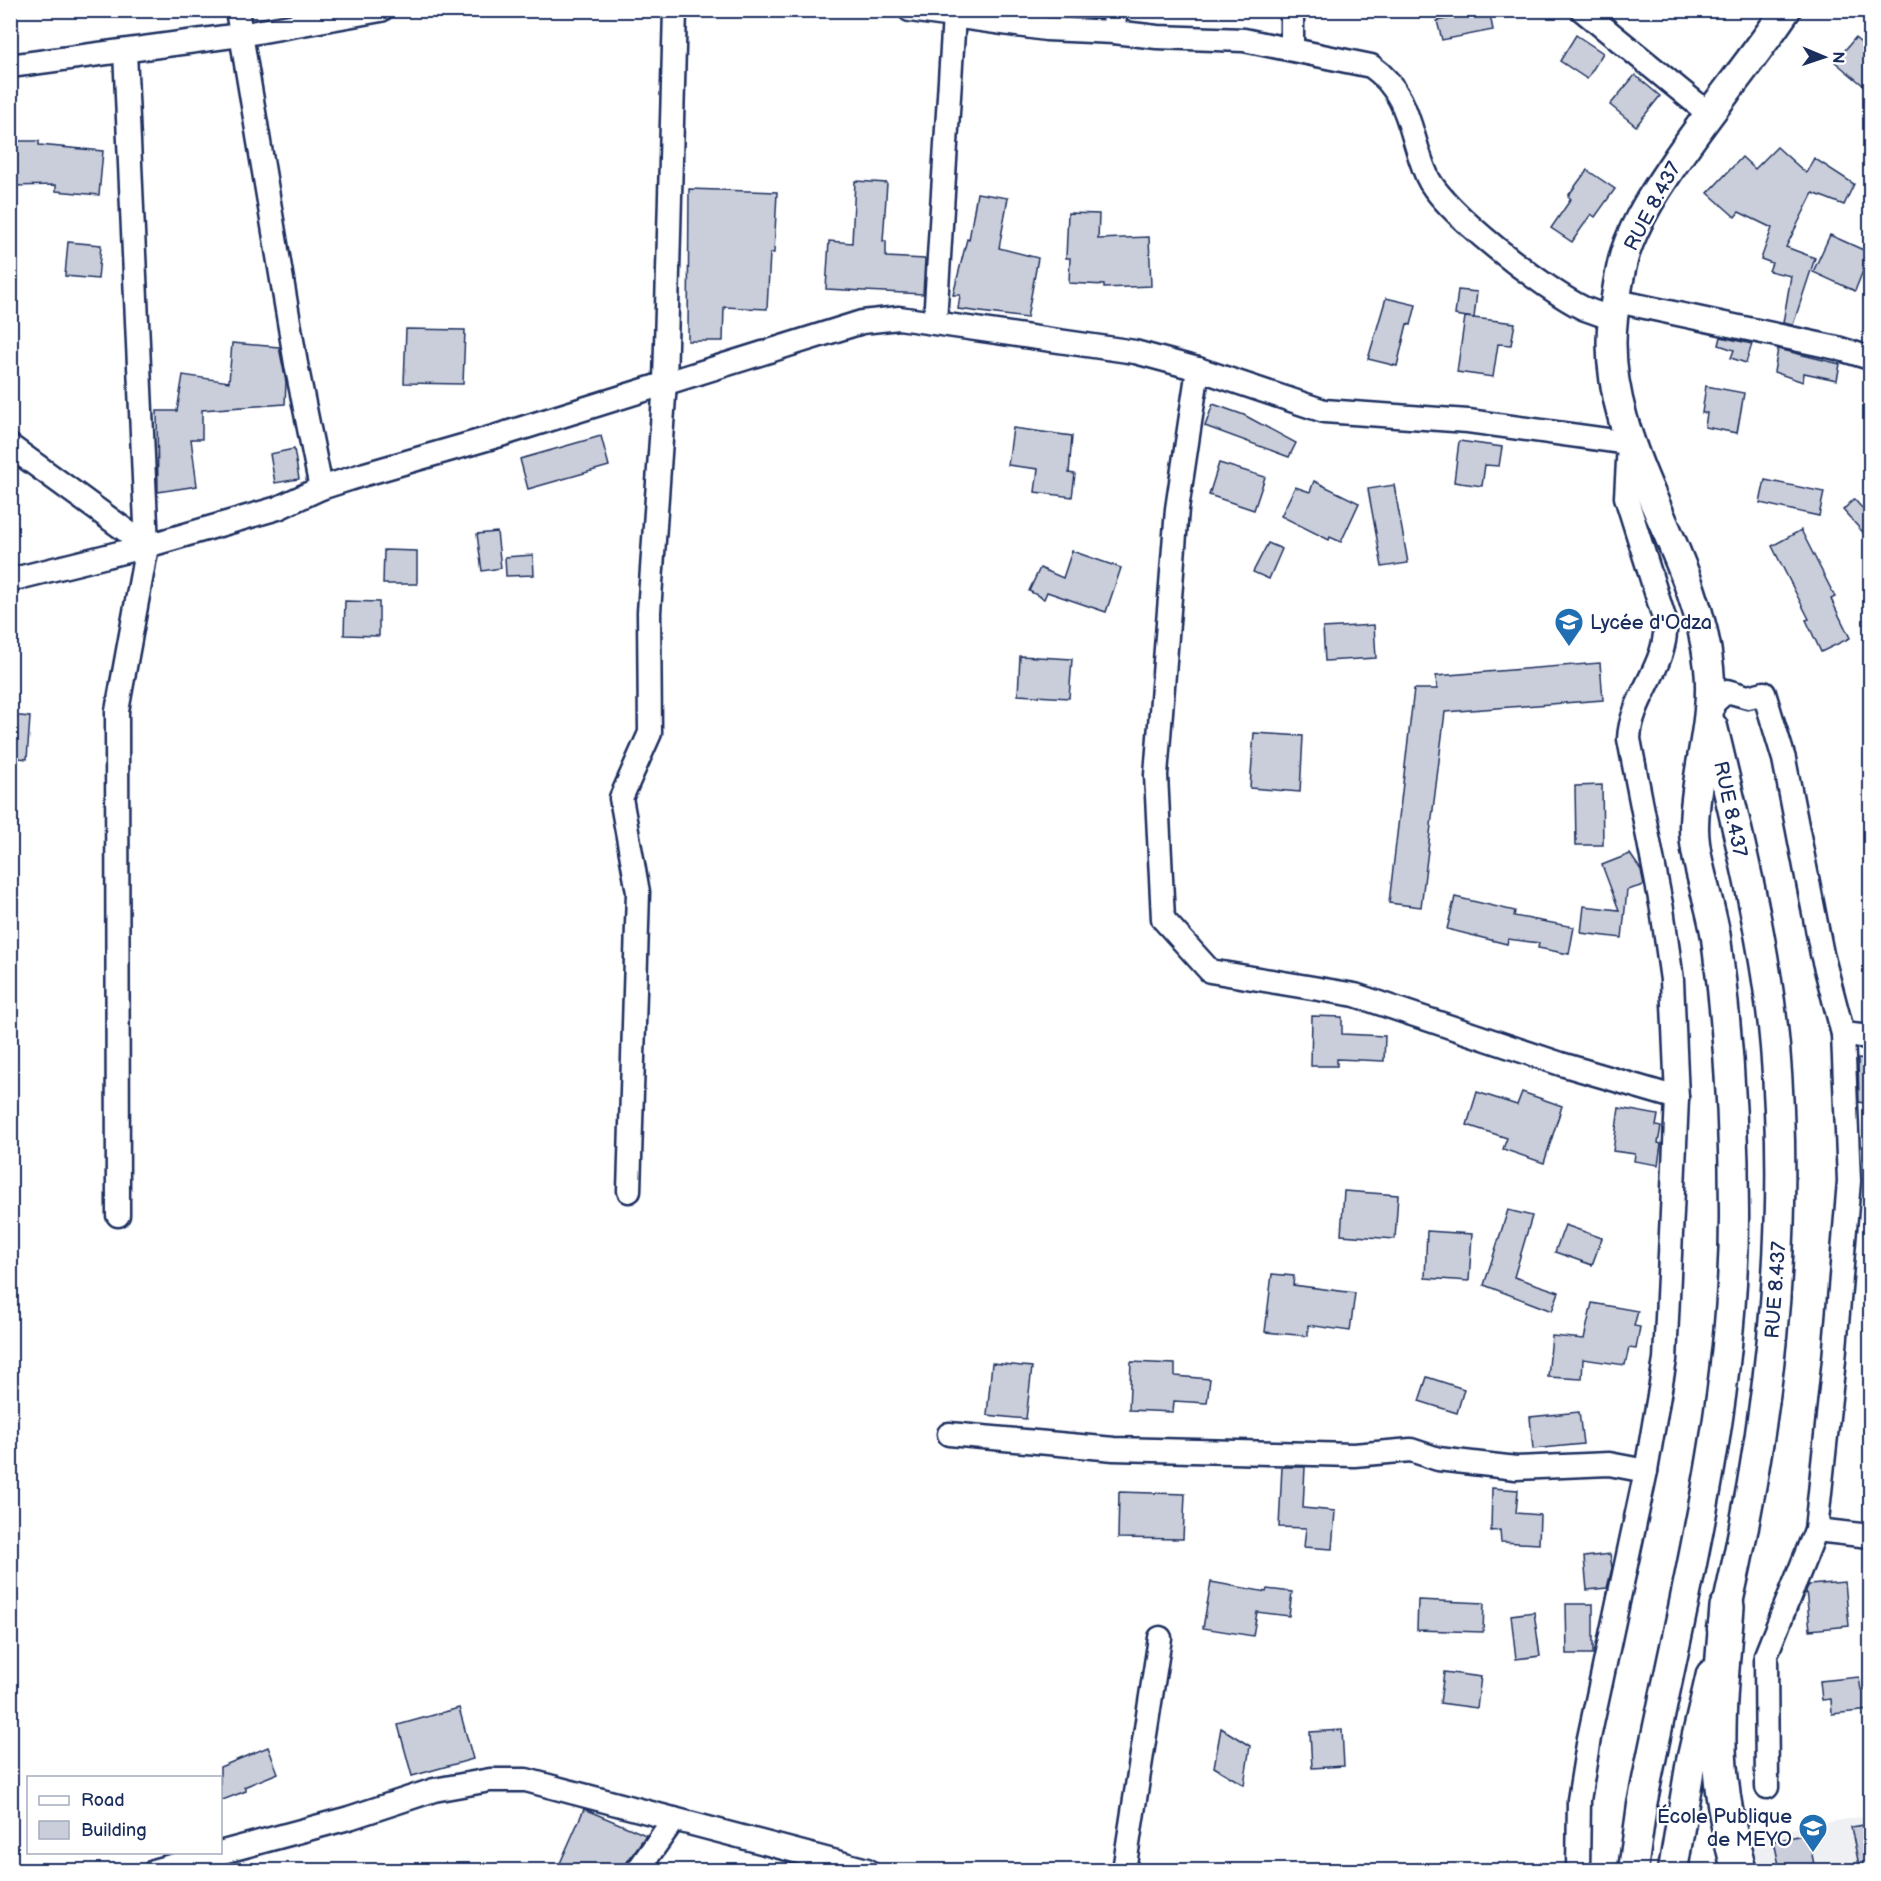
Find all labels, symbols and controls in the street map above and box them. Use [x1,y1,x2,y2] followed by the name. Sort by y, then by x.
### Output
[1794,27,1854,87] north arrow
[1828,51,1847,64] text: N
[1619,158,1686,255] street label: RUE 8.437
[1553,606,1585,648] school or university icon: Lycée d'Odza
[1590,611,1712,635] place label: Lycée d'Odza
[1708,759,1752,859] street label: RUE 8.437
[1761,1241,1791,1339] street label: RUE 8.437
[27,1776,222,1854] legend
[81,1790,125,1811] text: Road
[1657,1804,1792,1852] place label: École Publique de MEYO
[1797,1812,1829,1854] school or university icon: École Publique de MEYO
[81,1820,147,1841] text: Building

